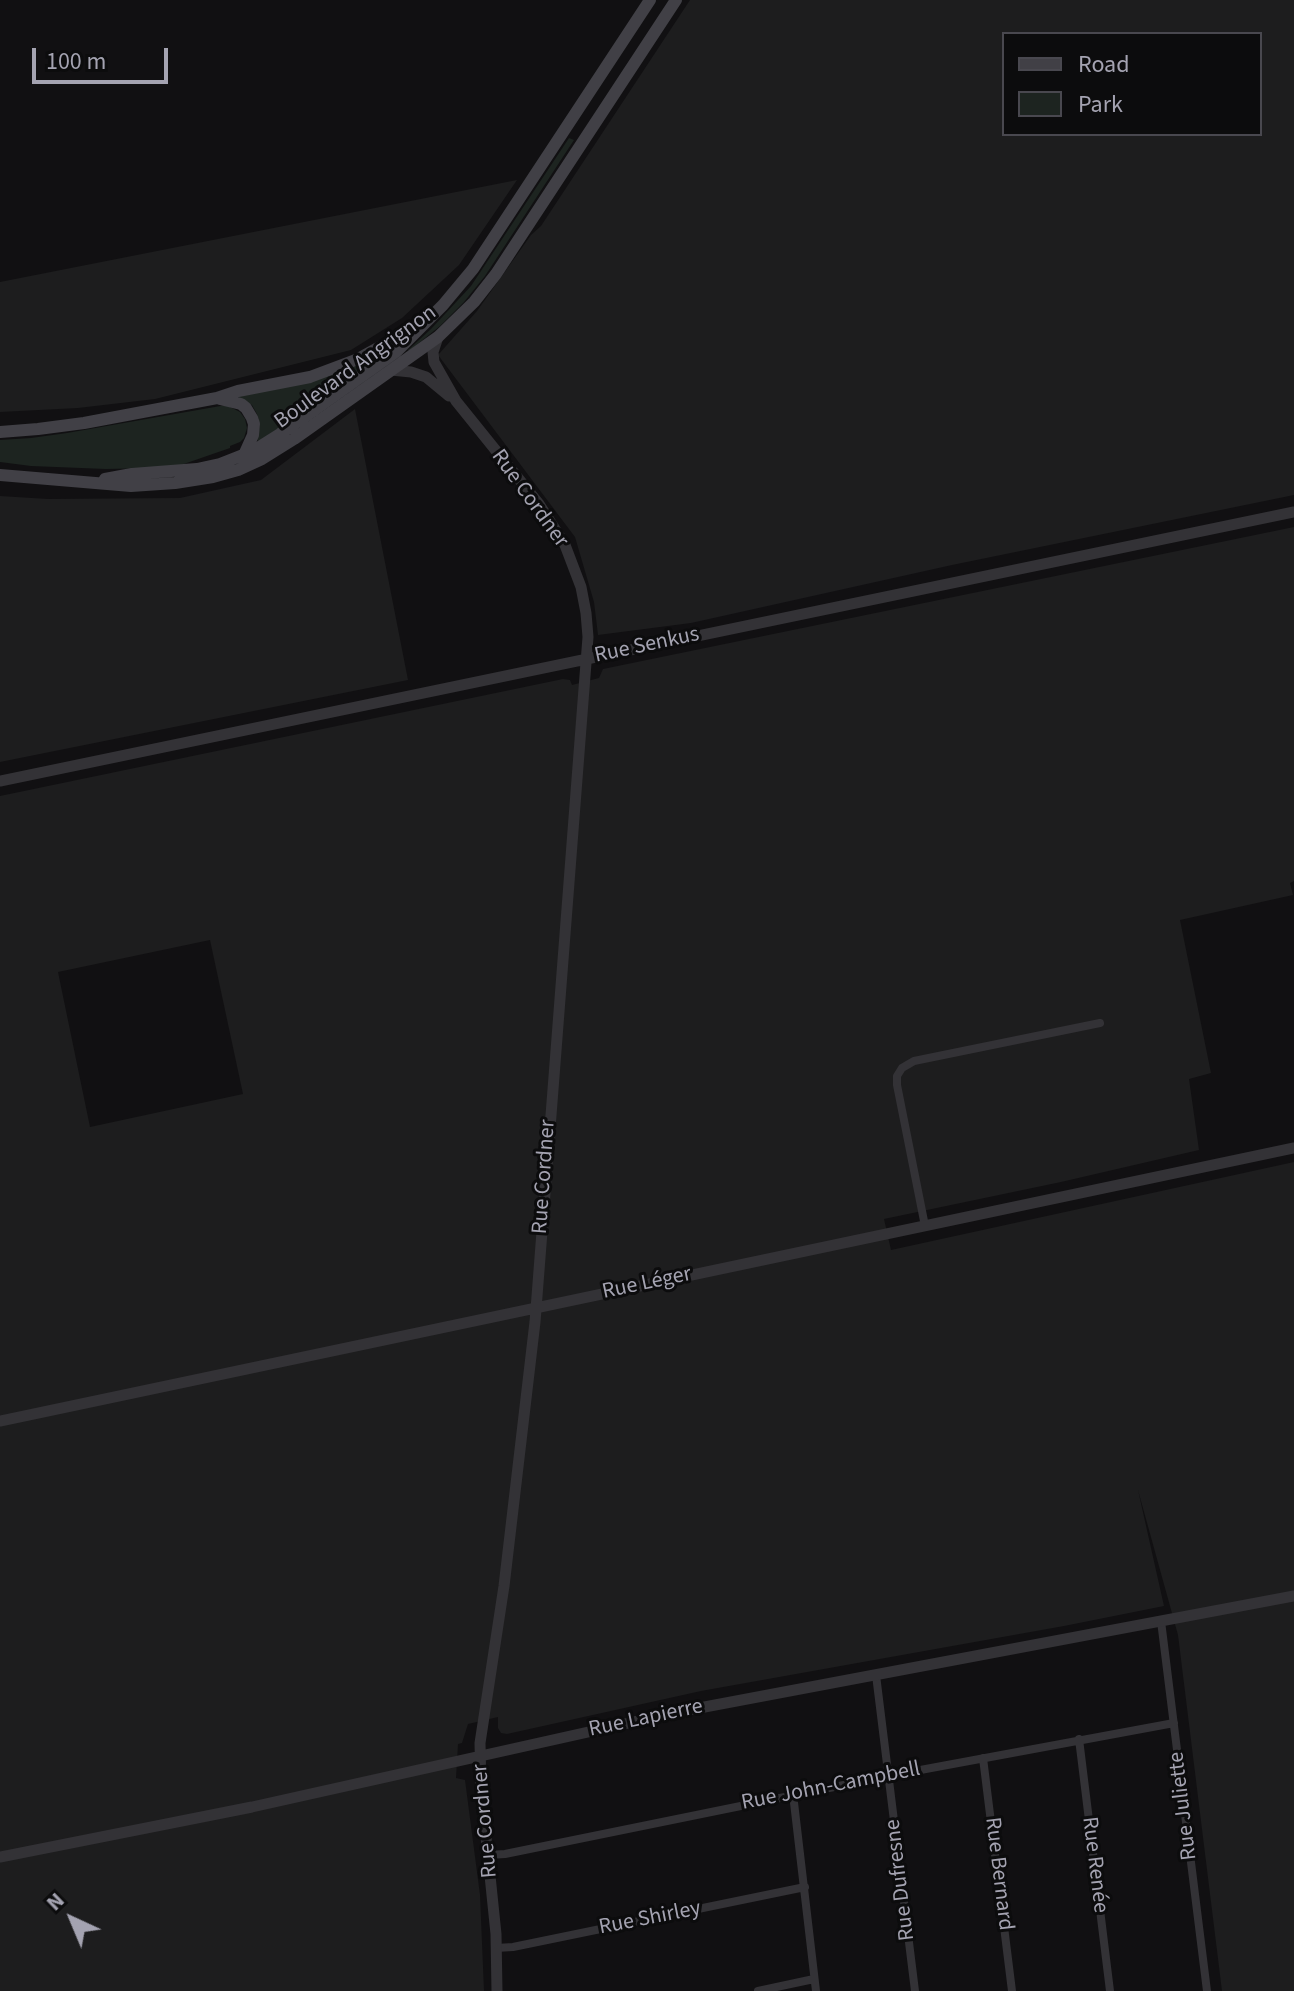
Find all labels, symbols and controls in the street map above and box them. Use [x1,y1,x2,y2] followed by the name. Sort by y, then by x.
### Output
[36,32,172,82] scale bar
[1002,32,1262,136] legend
[46,44,106,79] text: 100 m
[1078,47,1130,82] text: Road
[1078,87,1123,122] text: Park
[270,300,442,436] street label: Boulevard Angrignon
[485,445,573,553] street label: Rue Cordner
[592,622,702,670] street label: Rue Senkus
[528,1119,562,1235] street label: Rue Cordner
[600,1262,694,1306] street label: Rue Léger
[586,1694,706,1744] street label: Rue Lapierre
[1164,1750,1204,1862] street label: Rue Juliette
[739,1757,923,1817] street label: Rue John-Campbell
[468,1763,504,1879] street label: Rue Cordner
[1075,1815,1113,1915] street label: Rue Renée
[978,1816,1018,1932] street label: Rue Bernard
[880,1818,922,1942] street label: Rue Dufresne
[32,1879,112,1959] north arrow
[39,1885,72,1918] text: N
[597,1896,703,1942] street label: Rue Shirley

